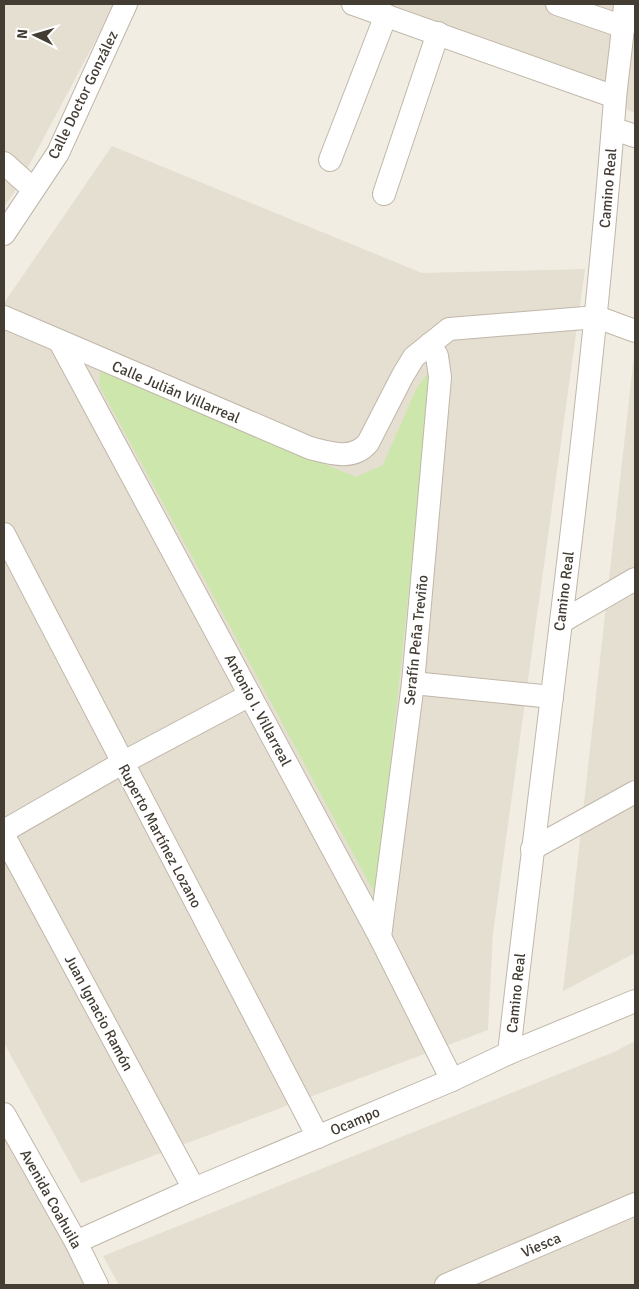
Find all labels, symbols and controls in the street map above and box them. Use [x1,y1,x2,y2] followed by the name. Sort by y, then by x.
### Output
[10,10,60,60] north arrow
[14,28,31,40] text: N
[44,28,122,162] street label: Calle Doctor González
[596,147,620,229] street label: Camino Real
[109,357,243,427] street label: Calle Julián Villarreal
[550,550,578,632] street label: Camino Real
[400,574,432,706] street label: Serafín Peña Treviño
[221,651,295,769] street label: Antonio I. Villarreal
[114,761,206,911] street label: Ruperto Martínez Lozano
[61,952,137,1074] street label: Juan Ignacio Ramón
[503,952,529,1034] street label: Camino Real
[327,1102,383,1139] street label: Ocampo
[16,1146,86,1252] street label: Avenida Coahuila
[518,1229,564,1261] street label: Viesca

